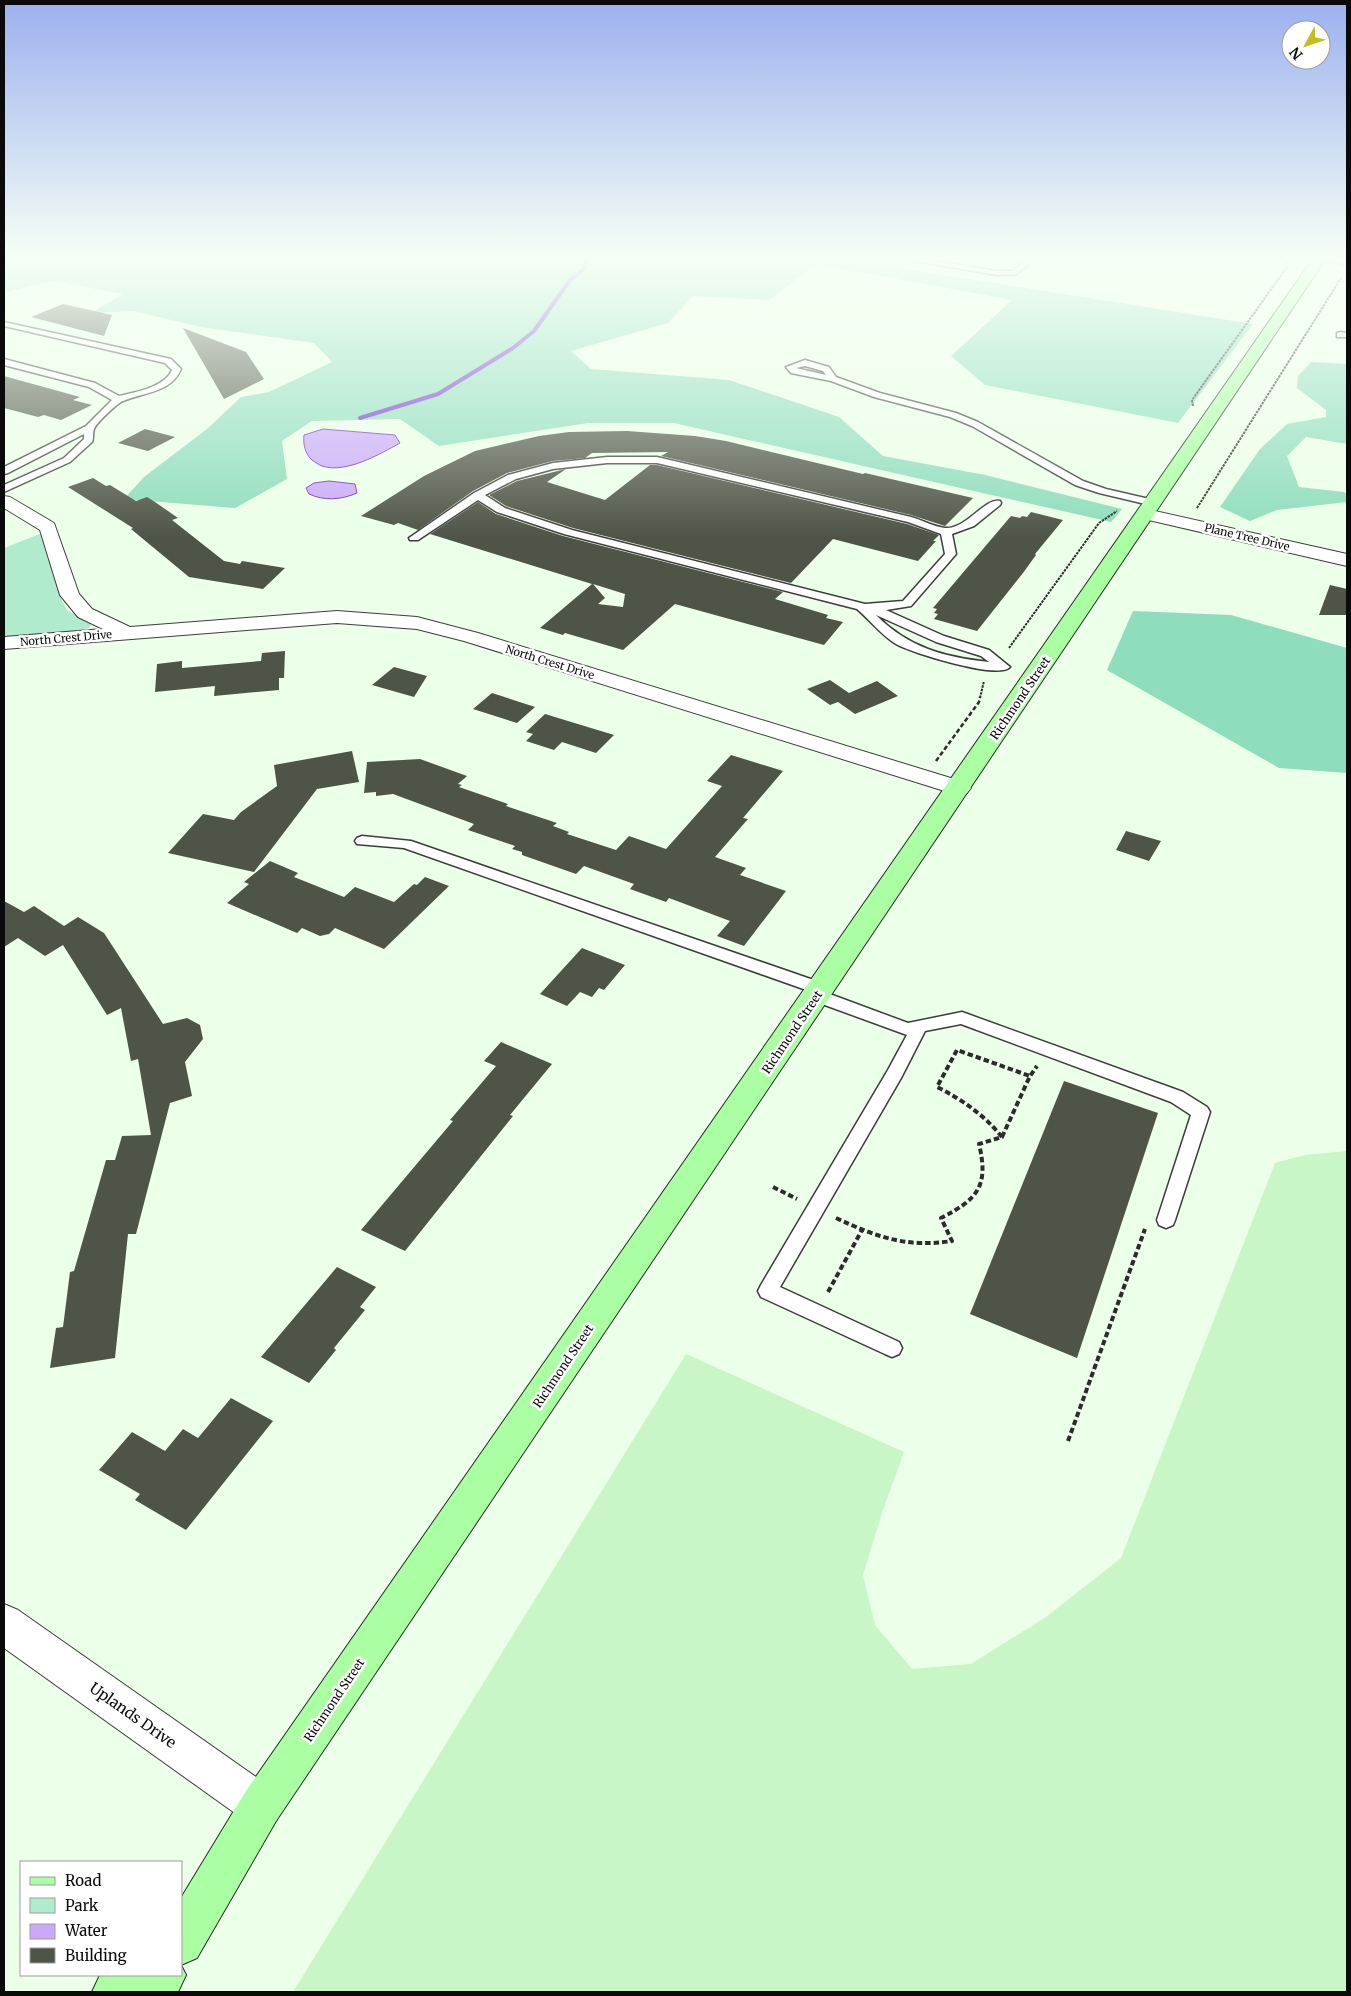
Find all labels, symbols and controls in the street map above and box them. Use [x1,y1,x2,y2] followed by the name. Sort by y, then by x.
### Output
[1281,20,1331,70] north arrow
[1286,43,1306,63] text: N
[1203,520,1291,554] street label: Plane Tree Drive
[19,627,113,649] street label: North Crest Drive
[504,642,596,682] street label: North Crest Drive
[987,653,1054,742] street label: Richmond Street
[759,987,826,1076] street label: Richmond Street
[530,1321,597,1410] street label: Richmond Street
[301,1655,368,1744] street label: Richmond Street
[86,1678,180,1752] street label: Uplands Drive
[20,1861,182,1976] legend
[65,1871,101,1890] text: Road
[65,1896,99,1915] text: Park
[64,1921,108,1940] text: Water
[65,1946,127,1965] text: Building

